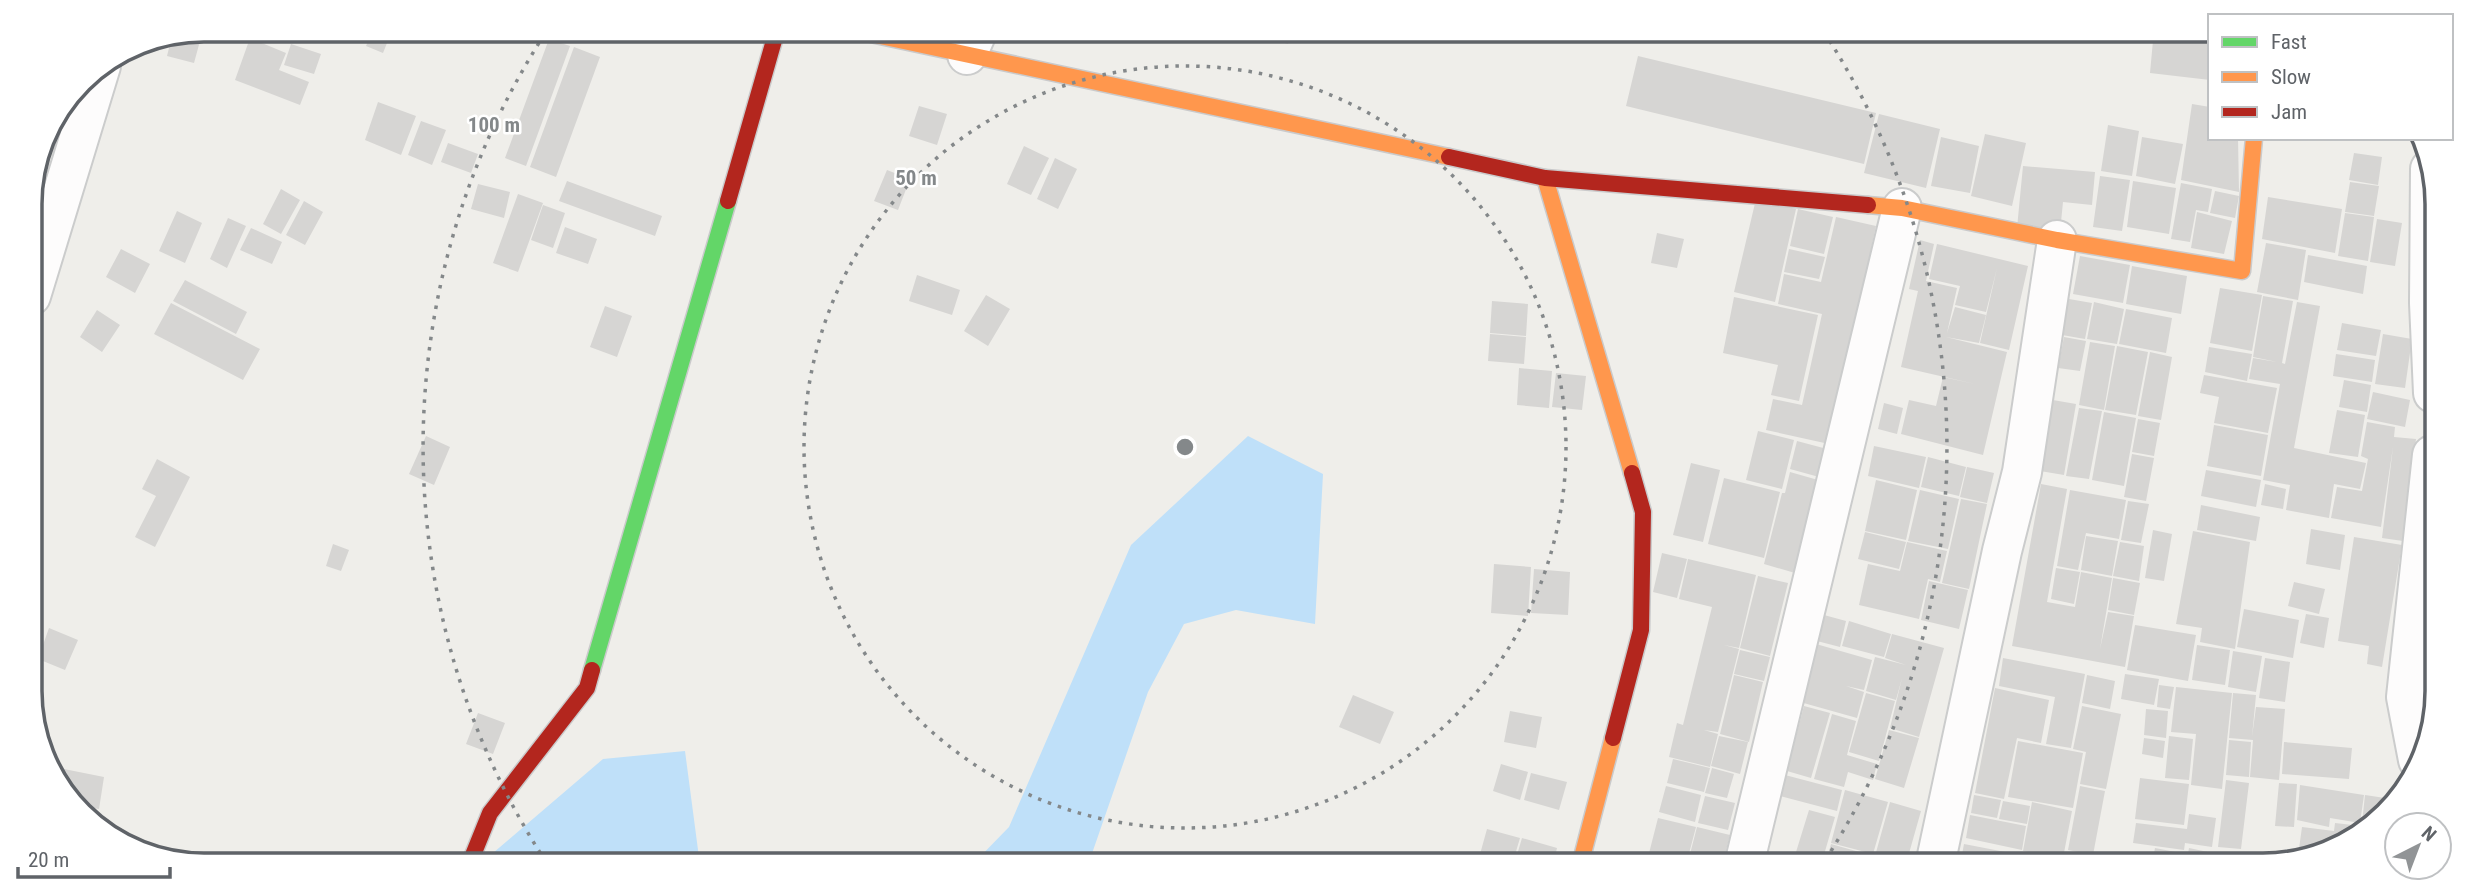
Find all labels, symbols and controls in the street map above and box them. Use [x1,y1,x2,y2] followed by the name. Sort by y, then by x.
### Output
[2208,14,2453,140] legend
[2271,30,2307,54] text: Fast
[2271,65,2311,89] text: Slow
[2271,100,2307,124] text: Jam
[468,113,520,137] text: 100 m
[895,166,937,190] text: 50 m
[1173,435,1197,459] centre of rings
[2383,811,2453,881] north arrow
[2417,821,2441,846] text: N
[18,836,170,880] scale bar
[28,848,69,872] text: 20 m

